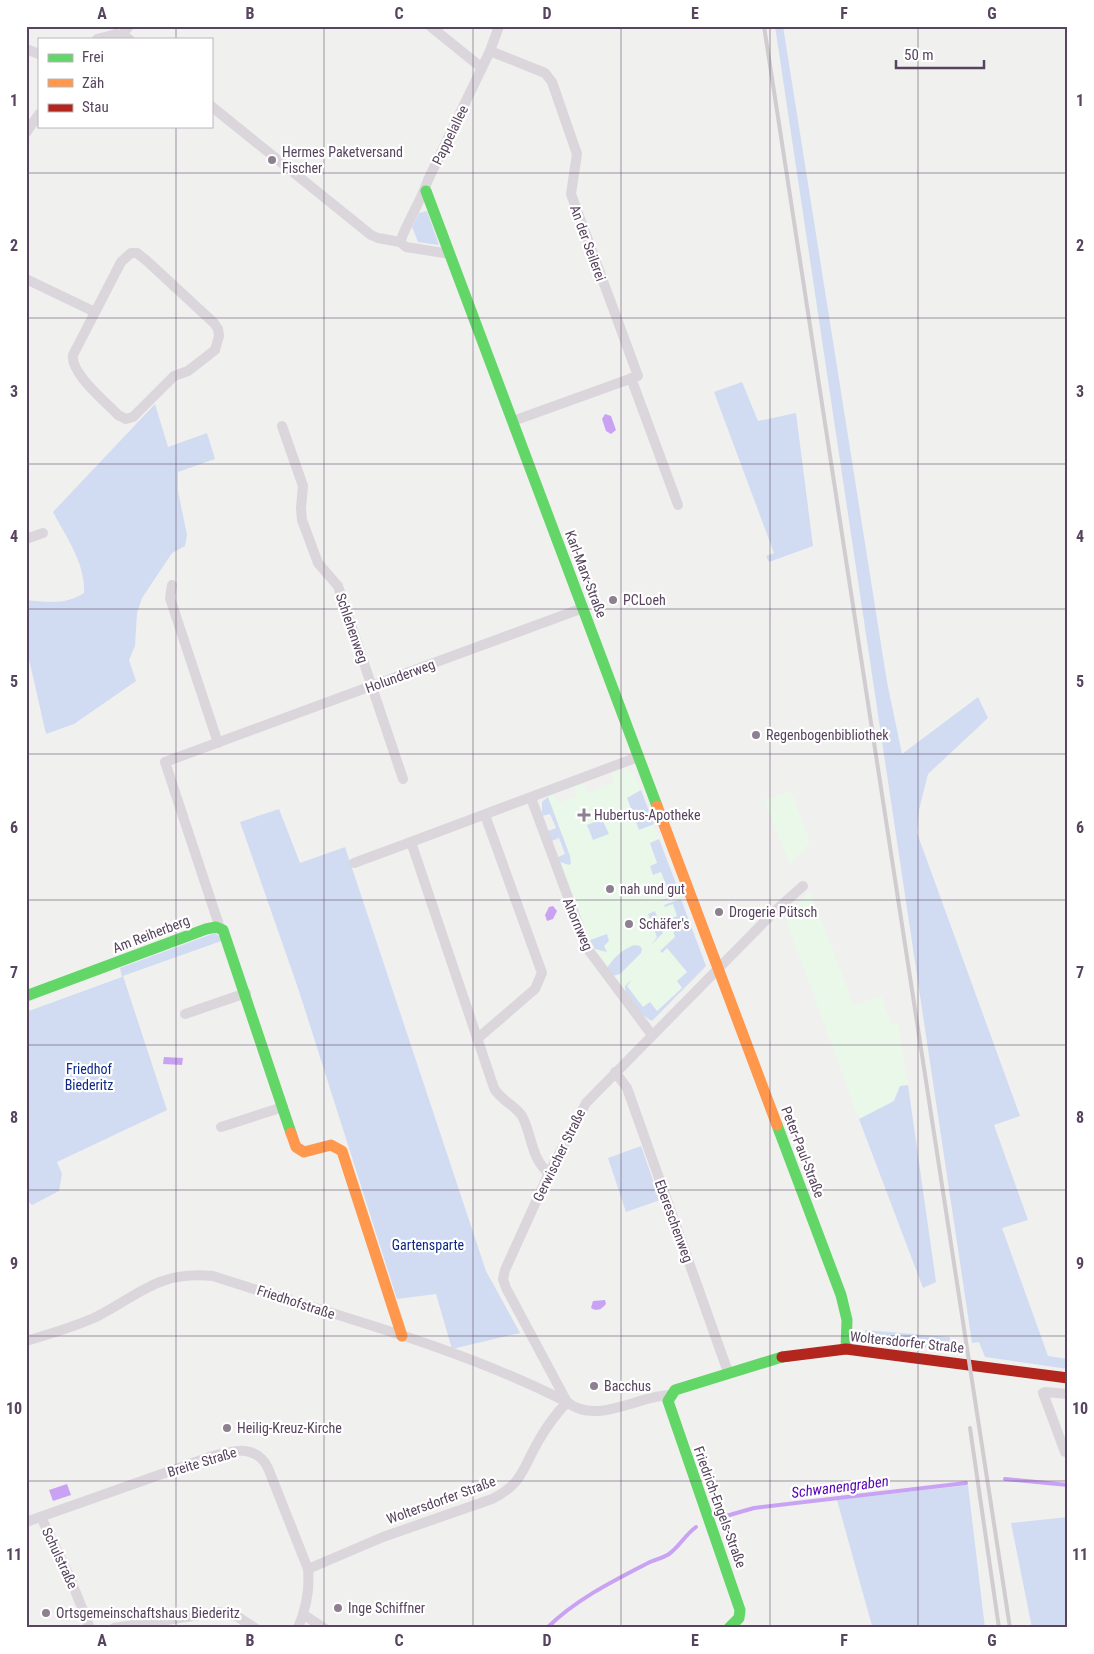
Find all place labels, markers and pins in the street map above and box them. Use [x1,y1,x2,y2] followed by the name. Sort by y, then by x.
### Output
[282,144,403,176] place label: Hermes Paketversand Fischer
[266,154,278,166] marker: Hermes Paketversand Fischer
[623,592,666,608] place label: PCLoeh
[607,594,619,606] marker: PCLoeh
[766,727,889,743] place label: Regenbogenbibliothek
[750,729,762,741] marker: Regenbogenbibliothek
[594,807,701,823] place label: Hubertus-Apotheke
[578,809,590,821] marker: Hubertus-Apotheke
[620,881,685,897] place label: nah und gut
[604,883,616,895] marker: nah und gut
[729,904,817,920] place label: Drogerie Pütsch
[713,906,725,918] marker: Drogerie Pütsch
[639,916,690,932] place label: Schäfer's
[623,918,635,930] marker: Schäfer's
[604,1378,651,1394] place label: Bacchus
[588,1380,600,1392] marker: Bacchus
[237,1420,342,1436] place label: Heilig-Kreuz-Kirche
[221,1422,233,1434] marker: Heilig-Kreuz-Kirche
[348,1600,425,1616] place label: Inge Schiffner
[332,1602,344,1614] marker: Inge Schiffner
[56,1605,240,1621] place label: Ortsgemeinschaftshaus Biederitz
[40,1607,52,1619] marker: Ortsgemeinschaftshaus Biederitz

